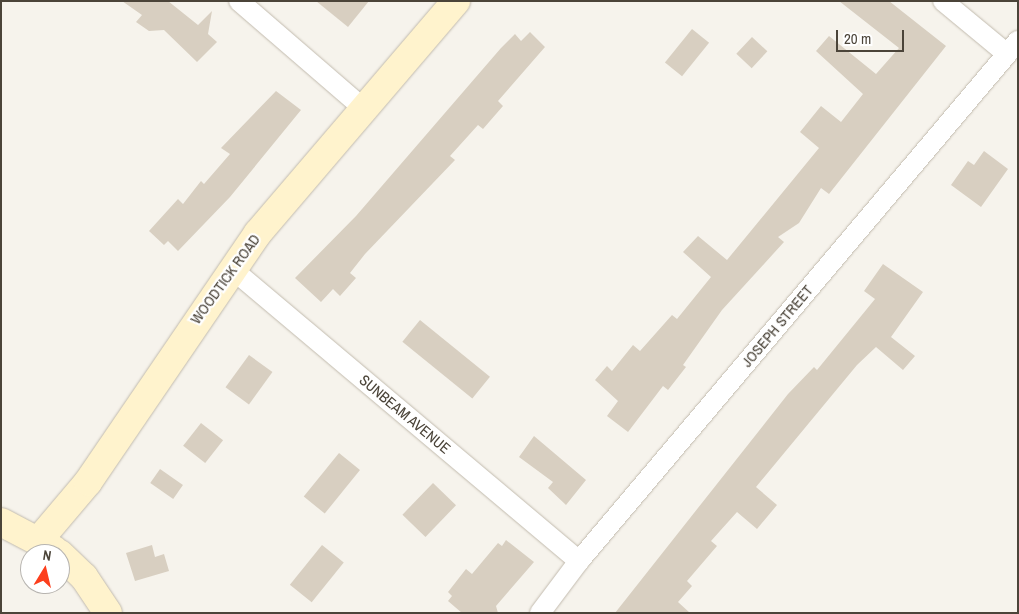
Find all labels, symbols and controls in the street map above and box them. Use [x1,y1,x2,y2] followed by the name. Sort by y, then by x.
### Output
[839,20,906,52] scale bar
[844,28,871,49] text: 20 m
[186,231,264,327] street label: WOODTICK ROAD
[738,281,816,371] street label: JOSEPH STREET
[356,370,454,458] street label: SUNBEAM AVENUE
[20,544,70,594] north arrow
[42,546,53,565] text: N

